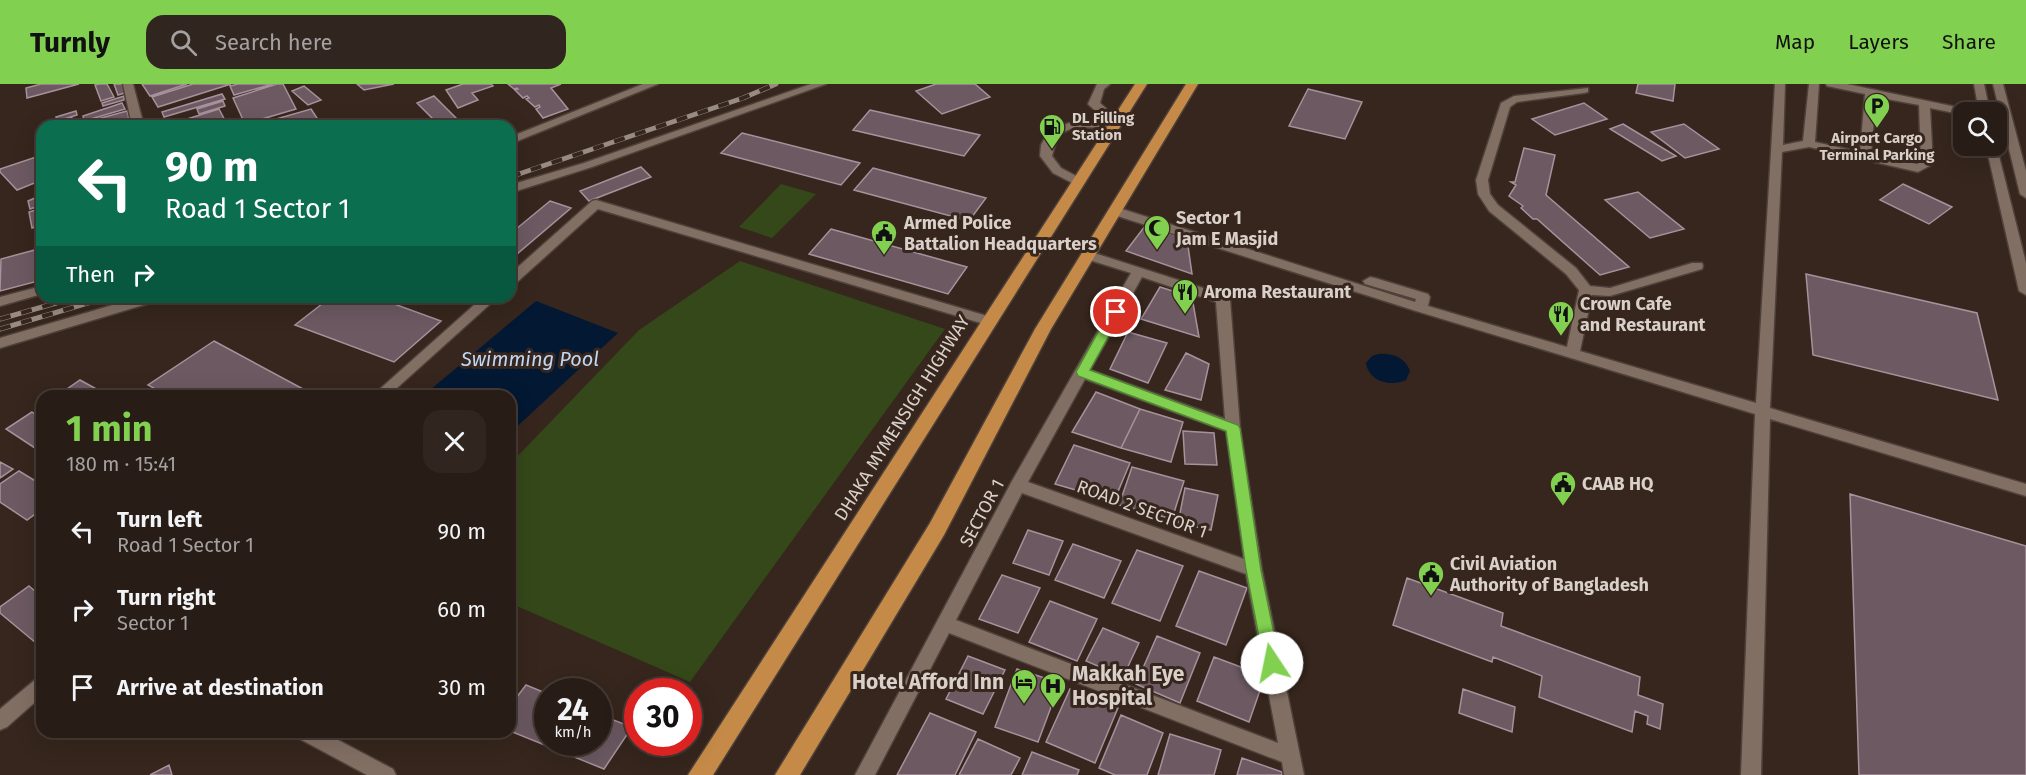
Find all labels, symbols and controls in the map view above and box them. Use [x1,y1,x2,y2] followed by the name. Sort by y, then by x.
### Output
[146,15,566,69] search box
[30,26,110,59] text: Turnly
[167,26,200,59] icon: search
[215,29,332,56] text: Search here
[1775,29,1815,55] text: Map
[1848,29,1909,55] text: Layers
[1942,29,1996,55] text: Share
[1862,91,1892,129] parking icon: Airport Cargo Terminal Parking
[1953,102,2007,156] map controls
[1953,102,2007,156] button: search
[1072,109,1135,144] place label: DL Filling Station
[1037,112,1067,150] fuel station icon: DL Filling Station
[1819,129,1935,164] place label: Airport Cargo Terminal Parking
[165,142,259,192] text: 90 m
[66,144,144,222] icon: left
[165,193,350,225] text: Road 1 Sector 1
[1175,207,1278,250] place label: Sector 1 Jam E Masjid
[903,212,1097,255] place label: Armed Police Battalion Headquarters
[1142,213,1172,251] mosque icon: Sector 1 Jam E Masjid
[869,218,899,256] public building icon: Armed Police Battalion Headquarters
[127,258,160,291] icon: right
[66,261,115,288] text: Then
[1170,277,1200,315] restaurant icon: Aroma Restaurant
[1203,281,1352,303] place label: Aroma Restaurant
[1090,286,1141,337] pin
[1580,293,1707,336] place label: Crown Cafe and Restaurant
[1099,295,1132,328] icon: arrive
[1546,299,1576,337] restaurant icon: Crown Cafe and Restaurant
[830,311,974,525] street label: DHAKA MYMENSIGH HIGHWAY
[460,347,599,371] water label: Swimming Pool
[66,407,153,451] text: 1 min
[423,410,486,473] button: close
[66,452,176,476] text: 180 m · 15:41
[1548,469,1578,507] public building icon: CAAB HQ
[1582,473,1654,495] place label: CAAB HQ
[955,475,1009,551] street label: SECTOR 1
[1074,475,1210,543] street label: ROAD 2 SECTOR 1
[117,506,202,533] text: Turn left
[66,515,99,548] icon: left
[437,518,486,545] text: 90 m
[117,533,254,557] text: Road 1 Sector 1
[1449,553,1649,596] place label: Civil Aviation Authority of Bangladesh
[1416,559,1446,597] public building icon: Civil Aviation Authority of Bangladesh
[117,584,216,611] text: Turn right
[66,593,99,626] icon: right
[437,596,486,623] text: 60 m
[117,611,189,635] text: Sector 1
[1240,631,1304,695] position arrow
[1072,661,1185,711] place label: Makkah Eye Hospital
[1009,667,1039,705] hotel icon: Hotel Afford Inn
[852,669,1004,695] place label: Hotel Afford Inn
[66,671,99,704] icon: arrive
[1038,671,1068,709] hospital icon: Makkah Eye Hospital
[117,674,324,701] text: Arrive at destination
[438,674,486,701] text: 30 m
[624,678,702,756] speed limit sign: 30
[557,692,589,728] text: 24
[554,723,592,741] text: km/h

